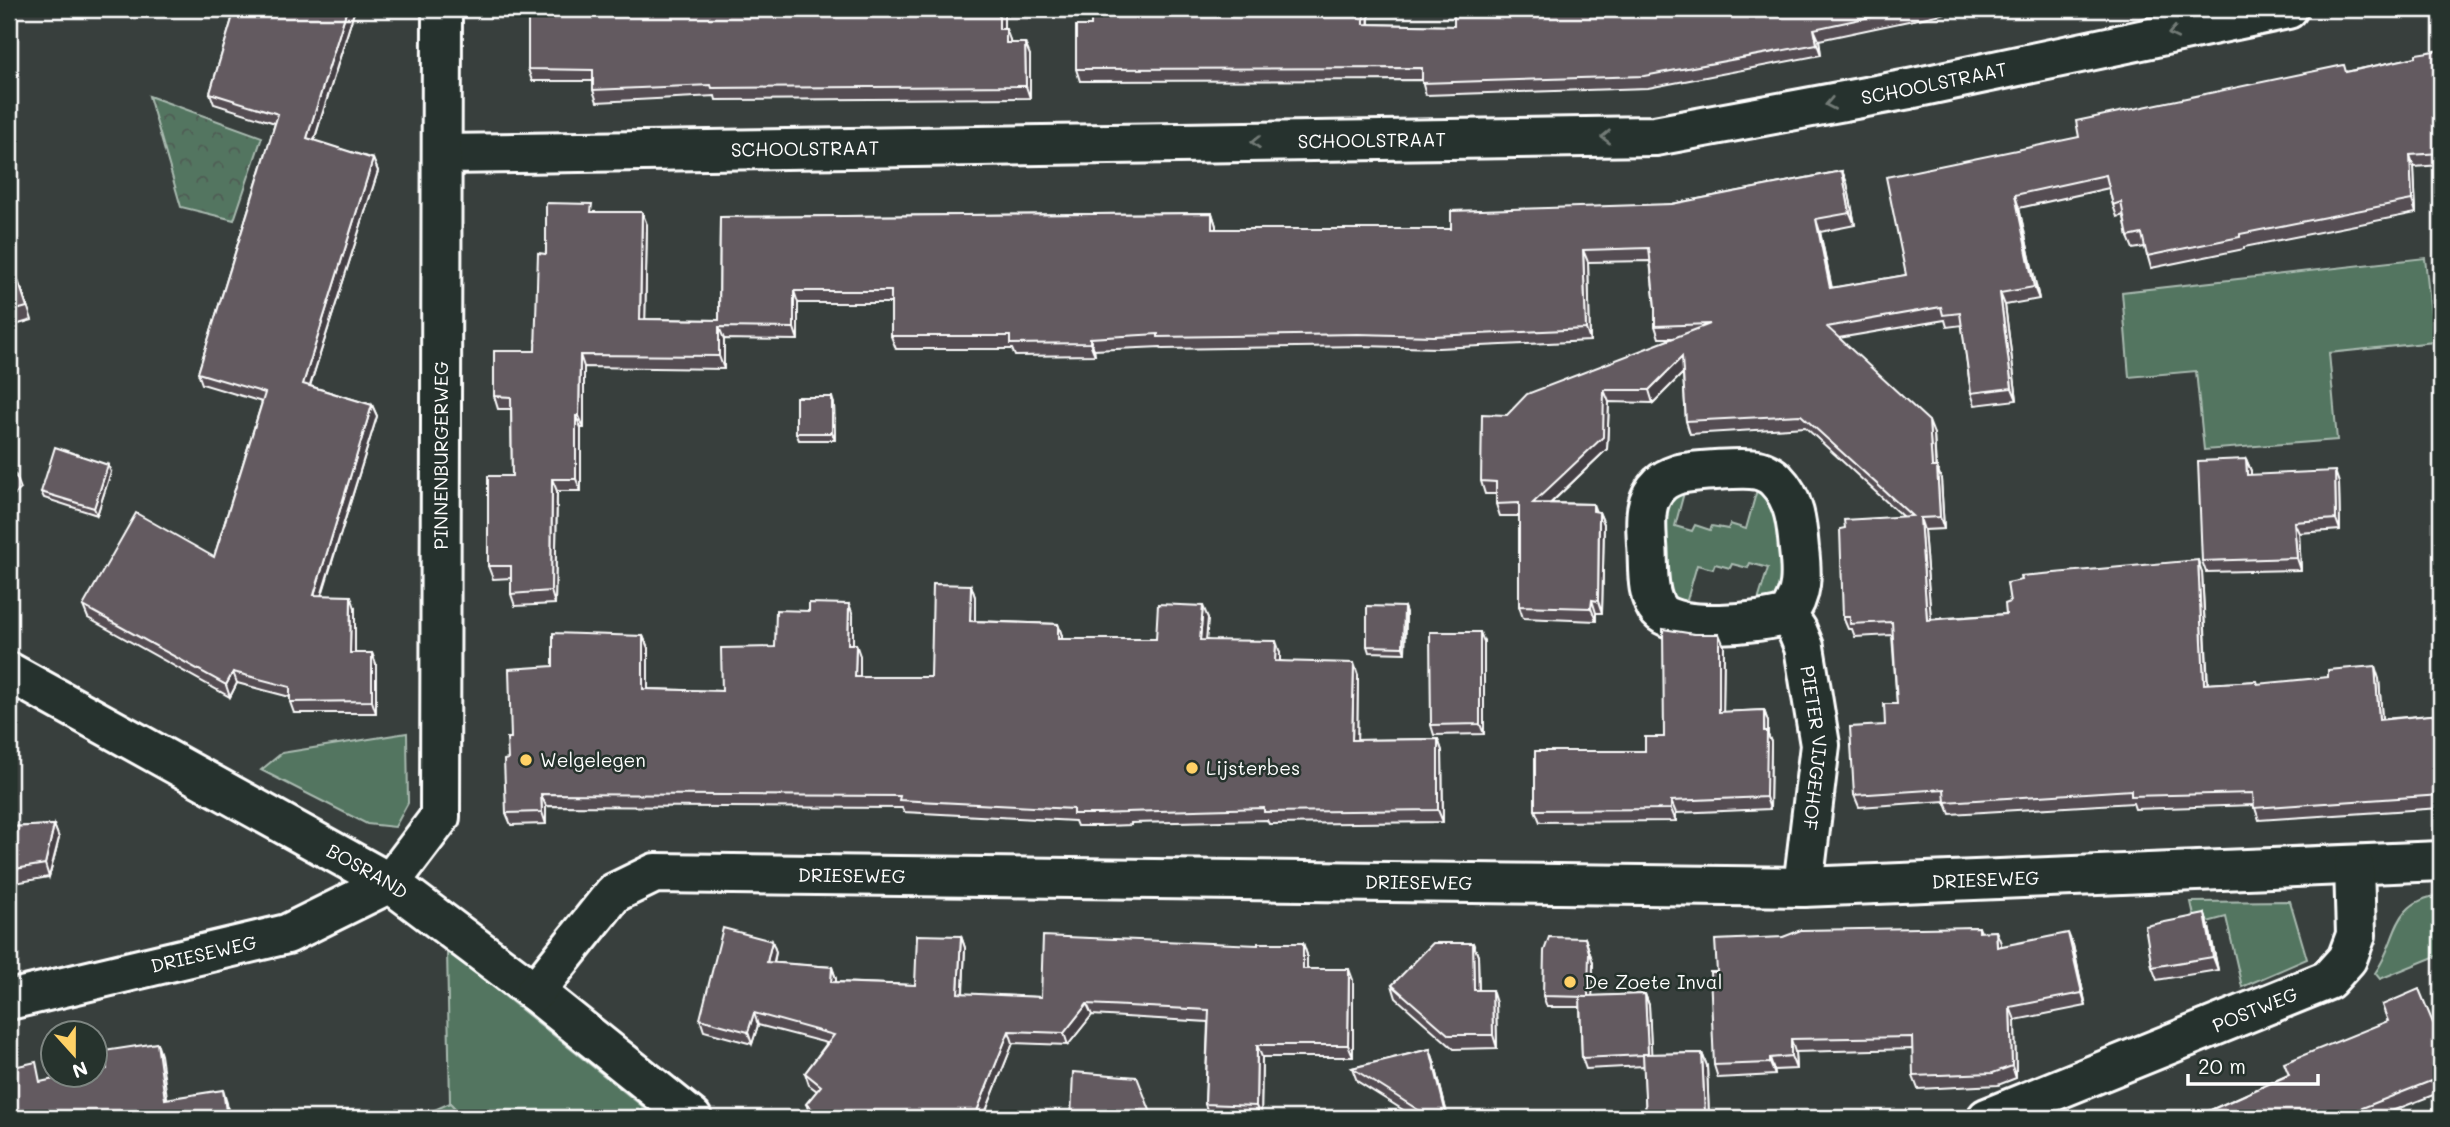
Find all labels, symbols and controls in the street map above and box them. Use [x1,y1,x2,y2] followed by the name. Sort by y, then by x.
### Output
[2167,25,2179,40] one-way arrow
[1859,56,2009,110] street label: SCHOOLSTRAAT
[1824,96,1836,111] one-way arrow
[1298,126,1446,153] street label: SCHOOLSTRAAT
[1600,129,1610,145] one-way arrow
[1250,134,1260,150] one-way arrow
[731,135,879,162] street label: SCHOOLSTRAAT
[428,361,453,550] street label: PINNENBURGERWEG
[1795,664,1833,832] street label: PIETER VIJGEHOF
[540,747,646,772] place label: Welgelegen
[518,752,534,768] marker: Welgelegen
[1206,755,1300,780] place label: Lijsterbes
[1184,760,1200,776] marker: Lijsterbes
[322,837,413,904] street label: BOSRAND
[798,862,906,888] street label: DRIESEWEG
[1931,864,2040,894] street label: DRIESEWEG
[1365,869,1473,895] street label: DRIESEWEG
[148,929,259,978] street label: DRIESEWEG
[1584,969,1722,994] place label: De Zoete Inval
[1562,974,1578,990] marker: De Zoete Inval
[2208,981,2301,1038] street label: POSTWEG
[38,1018,108,1088] north arrow
[2188,1043,2317,1087] scale bar
[2198,1052,2246,1079] text: 20 m
[69,1056,91,1085] text: N

